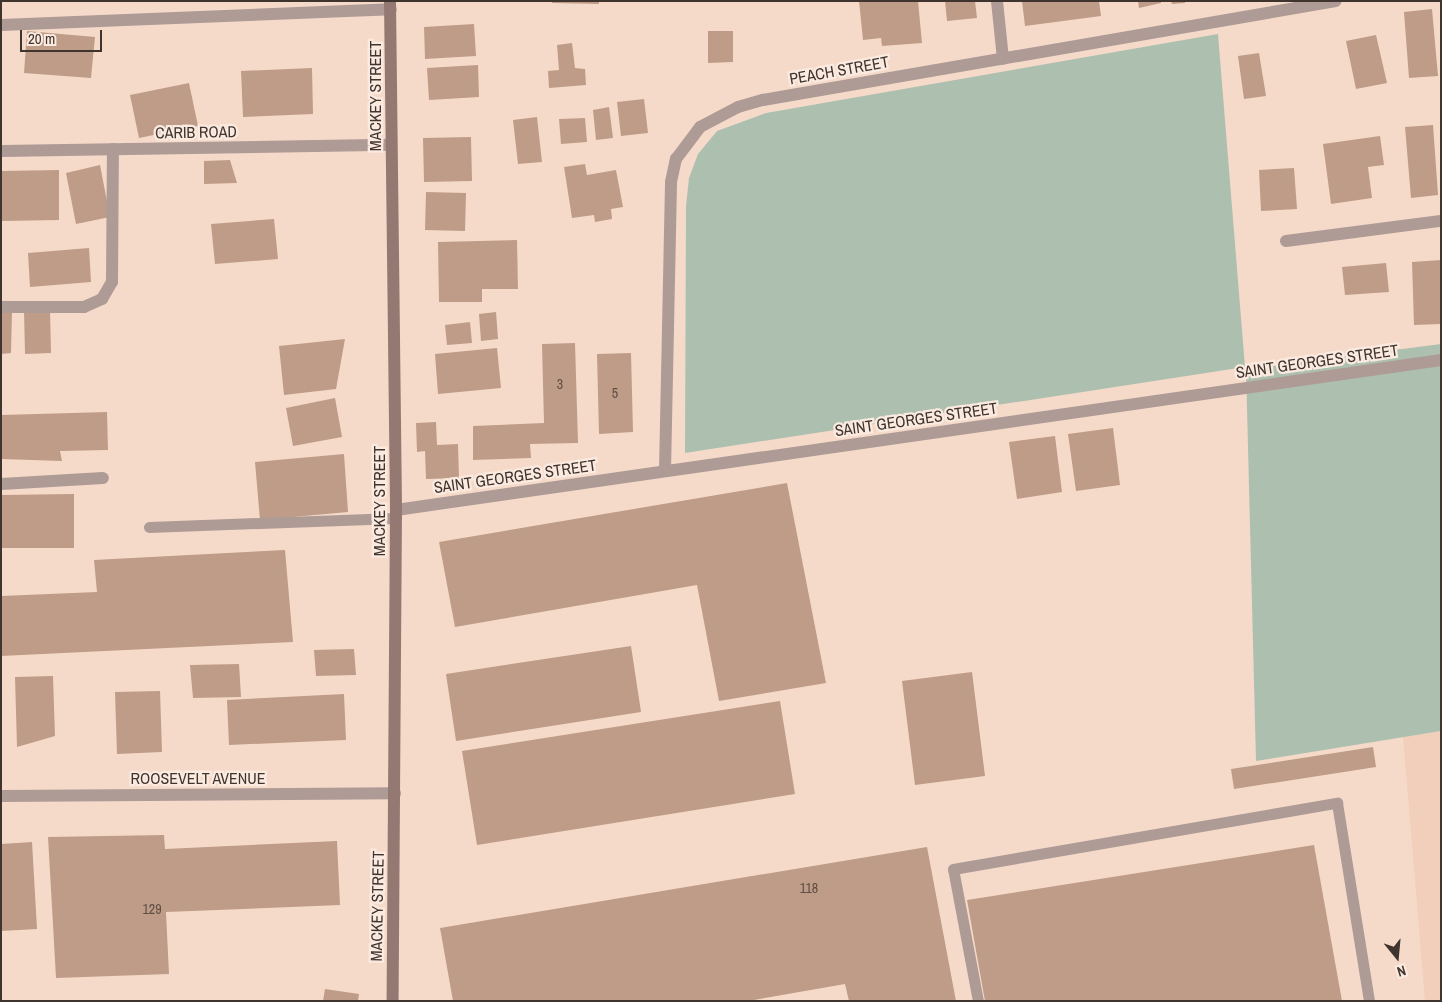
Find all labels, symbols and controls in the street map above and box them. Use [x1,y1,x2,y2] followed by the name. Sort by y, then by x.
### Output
[22,20,105,52] scale bar
[28,28,55,49] text: 20 m
[365,41,385,151] street label: MACKEY STREET
[788,52,890,88] street label: PEACH STREET
[155,122,237,142] street label: CARIB ROAD
[1234,340,1400,382] street label: SAINT GEORGES STREET
[557,376,563,392] house number: 3
[612,385,618,401] house number: 5
[833,398,999,440] street label: SAINT GEORGES STREET
[369,446,389,556] street label: MACKEY STREET
[432,455,598,497] street label: SAINT GEORGES STREET
[130,768,266,788] street label: ROOSEVELT AVENUE
[366,850,388,962] street label: MACKEY STREET
[800,880,818,896] house number: 118
[142,901,162,917] house number: 129
[1372,932,1422,982] north arrow
[1395,962,1408,981] text: N

